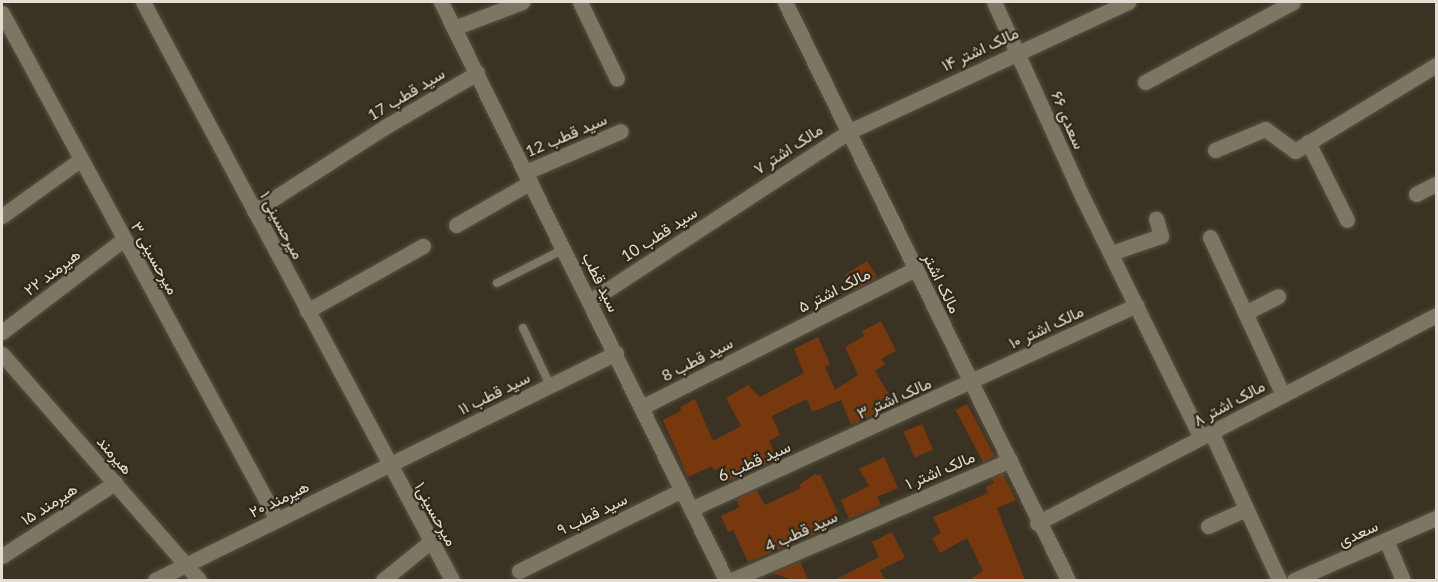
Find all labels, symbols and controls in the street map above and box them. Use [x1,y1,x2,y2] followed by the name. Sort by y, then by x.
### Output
[939,23,1021,75] street label: مالک اشتر ۱۴
[364,63,448,125] street label: سید قطب 17
[1047,88,1089,152] street label: سعدی ۶۶
[522,109,610,161] street label: سید قطب 12
[750,120,826,178] street label: مالک اشتر ۷
[256,188,308,262] street label: میرحسینی ۱
[617,202,701,266] street label: سید قطب 10
[127,218,183,298] street label: میرحسینی ۳
[20,245,84,299] street label: هیرمند ۲۲
[578,249,624,315] street label: سید قطب
[919,250,965,316] street label: مالک اشتر
[795,264,873,316] street label: مالک اشتر ۵
[1006,301,1086,353] street label: مالک اشتر ۱۰
[658,333,736,385] street label: سید قطب 8
[455,367,533,419] street label: سید قطب ۱۱
[854,373,934,423] street label: مالک اشتر ۳
[1190,376,1268,430] street label: مالک اشتر ۸
[93,432,137,478] street label: هیرمند
[715,436,793,486] street label: سید قطب 6
[902,447,978,493] street label: مالک اشتر ۱
[246,476,312,522] street label: هیرمند ۲۰
[17,479,81,529] street label: هیرمند ۱۵
[411,479,461,549] street label: میرحسینی۱
[554,489,630,539] street label: سید قطب ۹
[762,506,840,556] street label: سید قطب 4
[1335,516,1381,550] street label: سعدی

